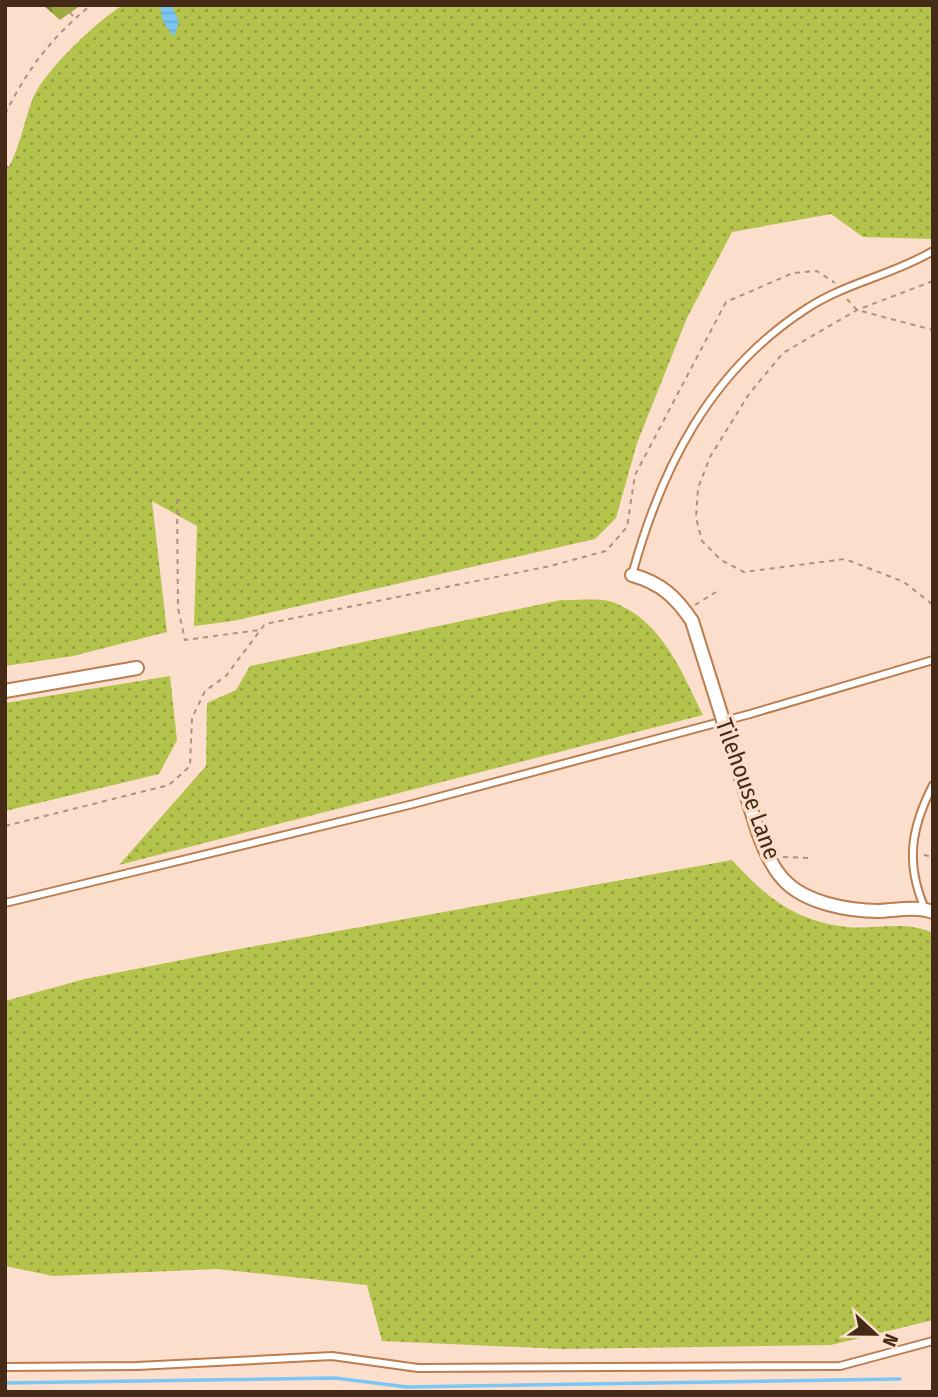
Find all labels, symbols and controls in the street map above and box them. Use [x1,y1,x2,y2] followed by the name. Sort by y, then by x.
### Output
[710,715,786,863] street label: Tilehouse Lane
[840,1299,910,1369] north arrow
[878,1331,903,1350] text: N

